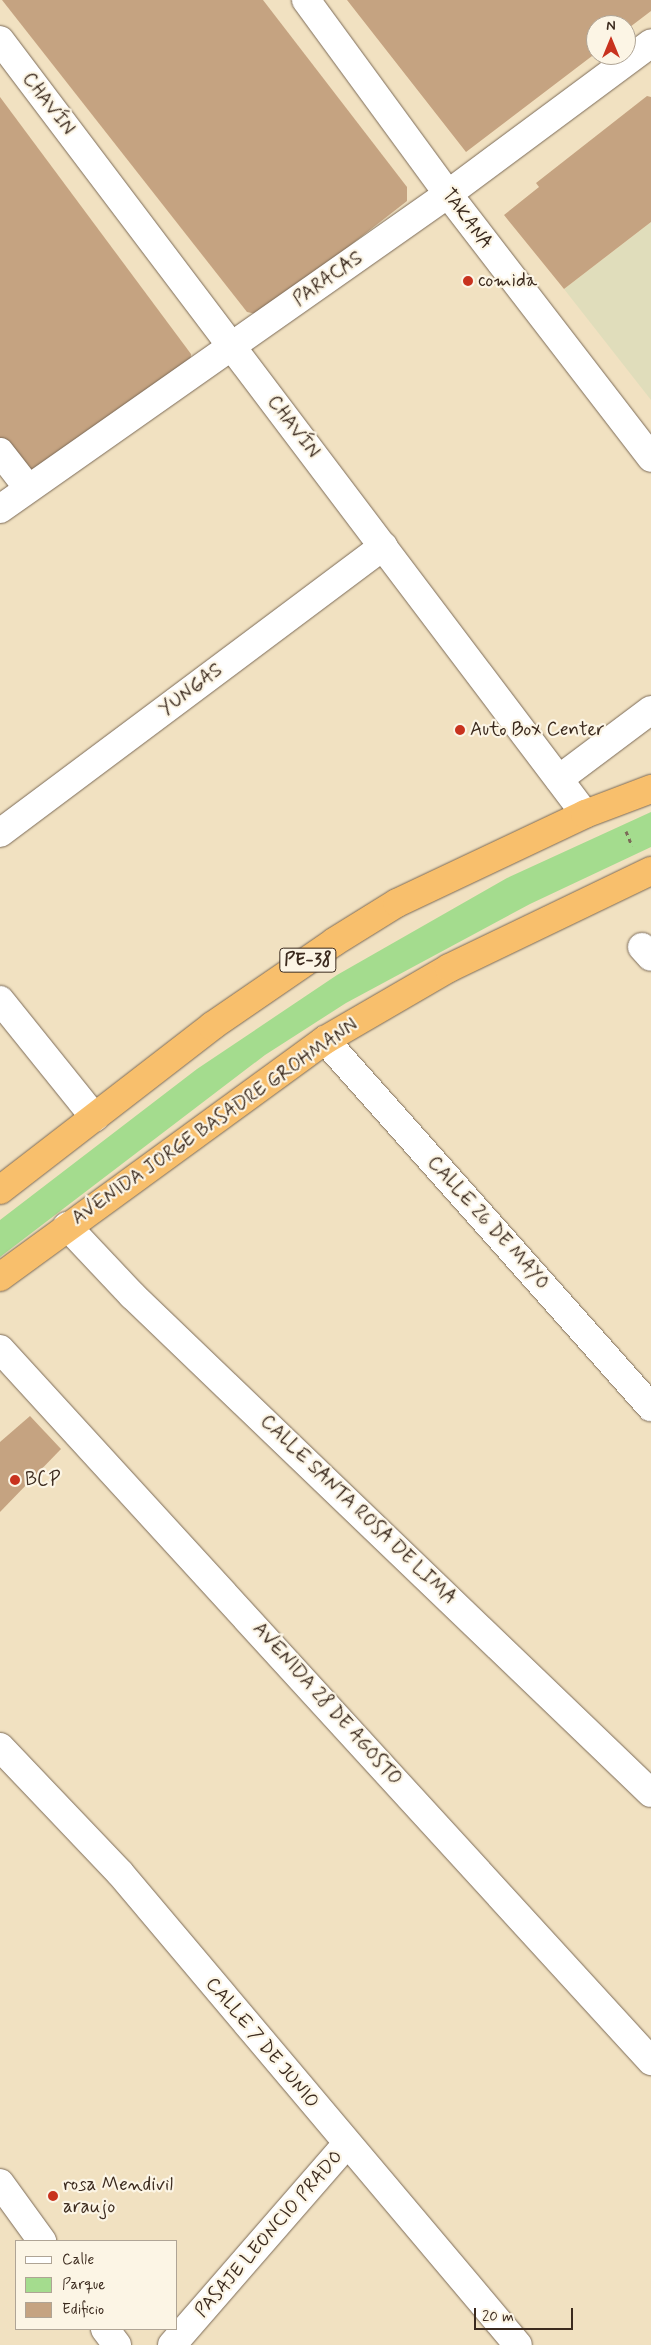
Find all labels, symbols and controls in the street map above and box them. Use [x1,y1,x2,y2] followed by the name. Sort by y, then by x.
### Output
[586,15,636,65] north arrow
[606,17,616,35] text: N
[17,68,79,140] street label: CHAVÍN
[437,184,497,254] street label: TAKANA
[289,247,367,311] street label: PARACAS
[478,270,537,292] place label: comida
[462,275,474,287] marker: comida
[262,391,324,463] street label: CHAVÍN
[155,659,227,721] street label: YUNGAS
[470,719,606,741] place label: Auto Box Center
[454,724,466,736] marker: Auto Box Center
[279,944,337,976] road number: PE-38
[68,1014,362,1230] street label: AVENIDA JORGE BASADRE GROHMANN
[422,1152,554,1294] street label: CALLE 26 DE MAYO
[256,1411,460,1609] street label: CALLE SANTA ROSA DE LIMA
[25,1469,61,1491] place label: BCP
[9,1474,21,1486] marker: BCP
[248,1618,406,1790] street label: AVENIDA 28 DE AGOSTO
[198,1970,326,2116] street label: CALLE 7 DE JUNIO
[190,2145,348,2323] street label: PASAJE LEONCIO PRADO
[63,2174,170,2218] place label: rosa Mendivil araujo
[47,2190,59,2202] marker: rosa Mendivil araujo
[15,2240,178,2330] legend
[62,2250,94,2270] text: Calle
[62,2275,105,2295] text: Parque
[476,2298,575,2330] scale bar
[62,2300,104,2320] text: Edificio
[482,2307,514,2327] text: 20 m

